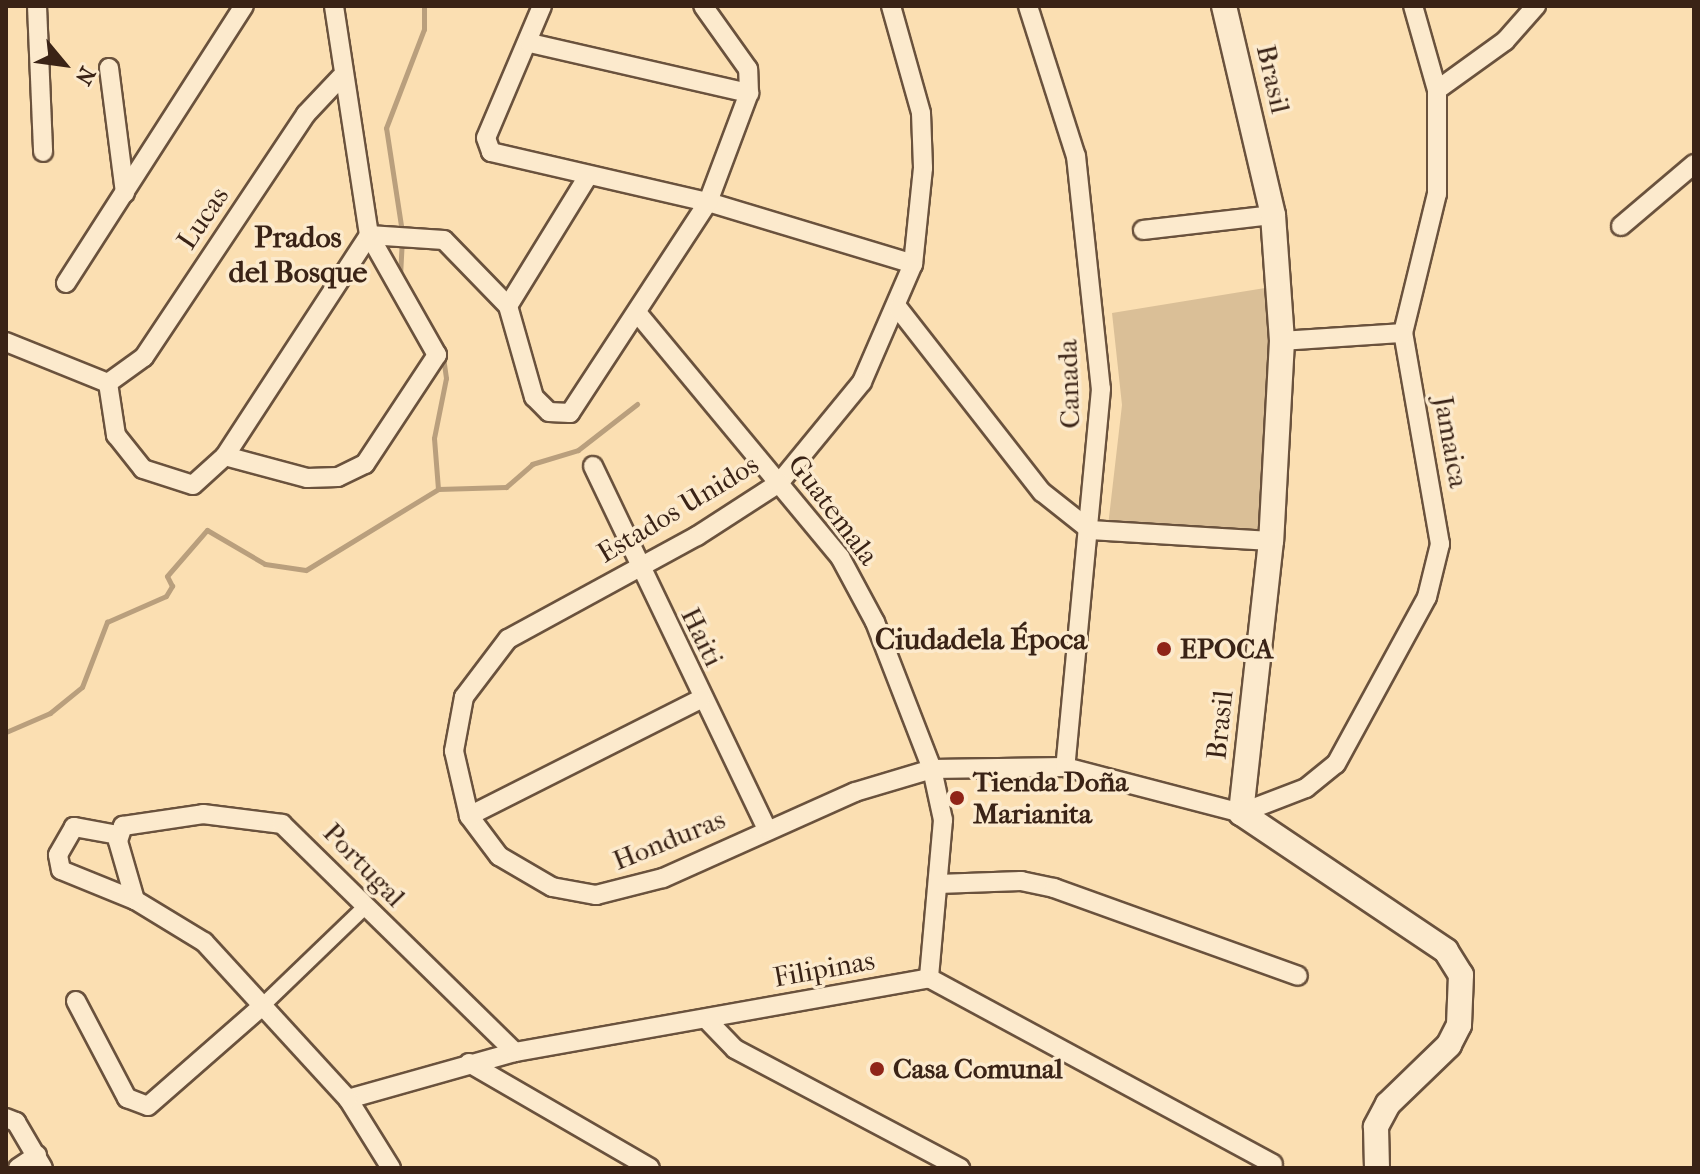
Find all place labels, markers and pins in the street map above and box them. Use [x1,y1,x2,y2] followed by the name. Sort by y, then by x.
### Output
[1180,632,1273,666] place label: EPOCA
[1155,640,1173,658] marker: EPOCA
[973,765,1128,831] place label: Tienda Doña Marianita
[948,789,966,807] marker: Tienda Doña Marianita
[893,1052,1063,1086] place label: Casa Comunal
[868,1060,886,1078] marker: Casa Comunal

